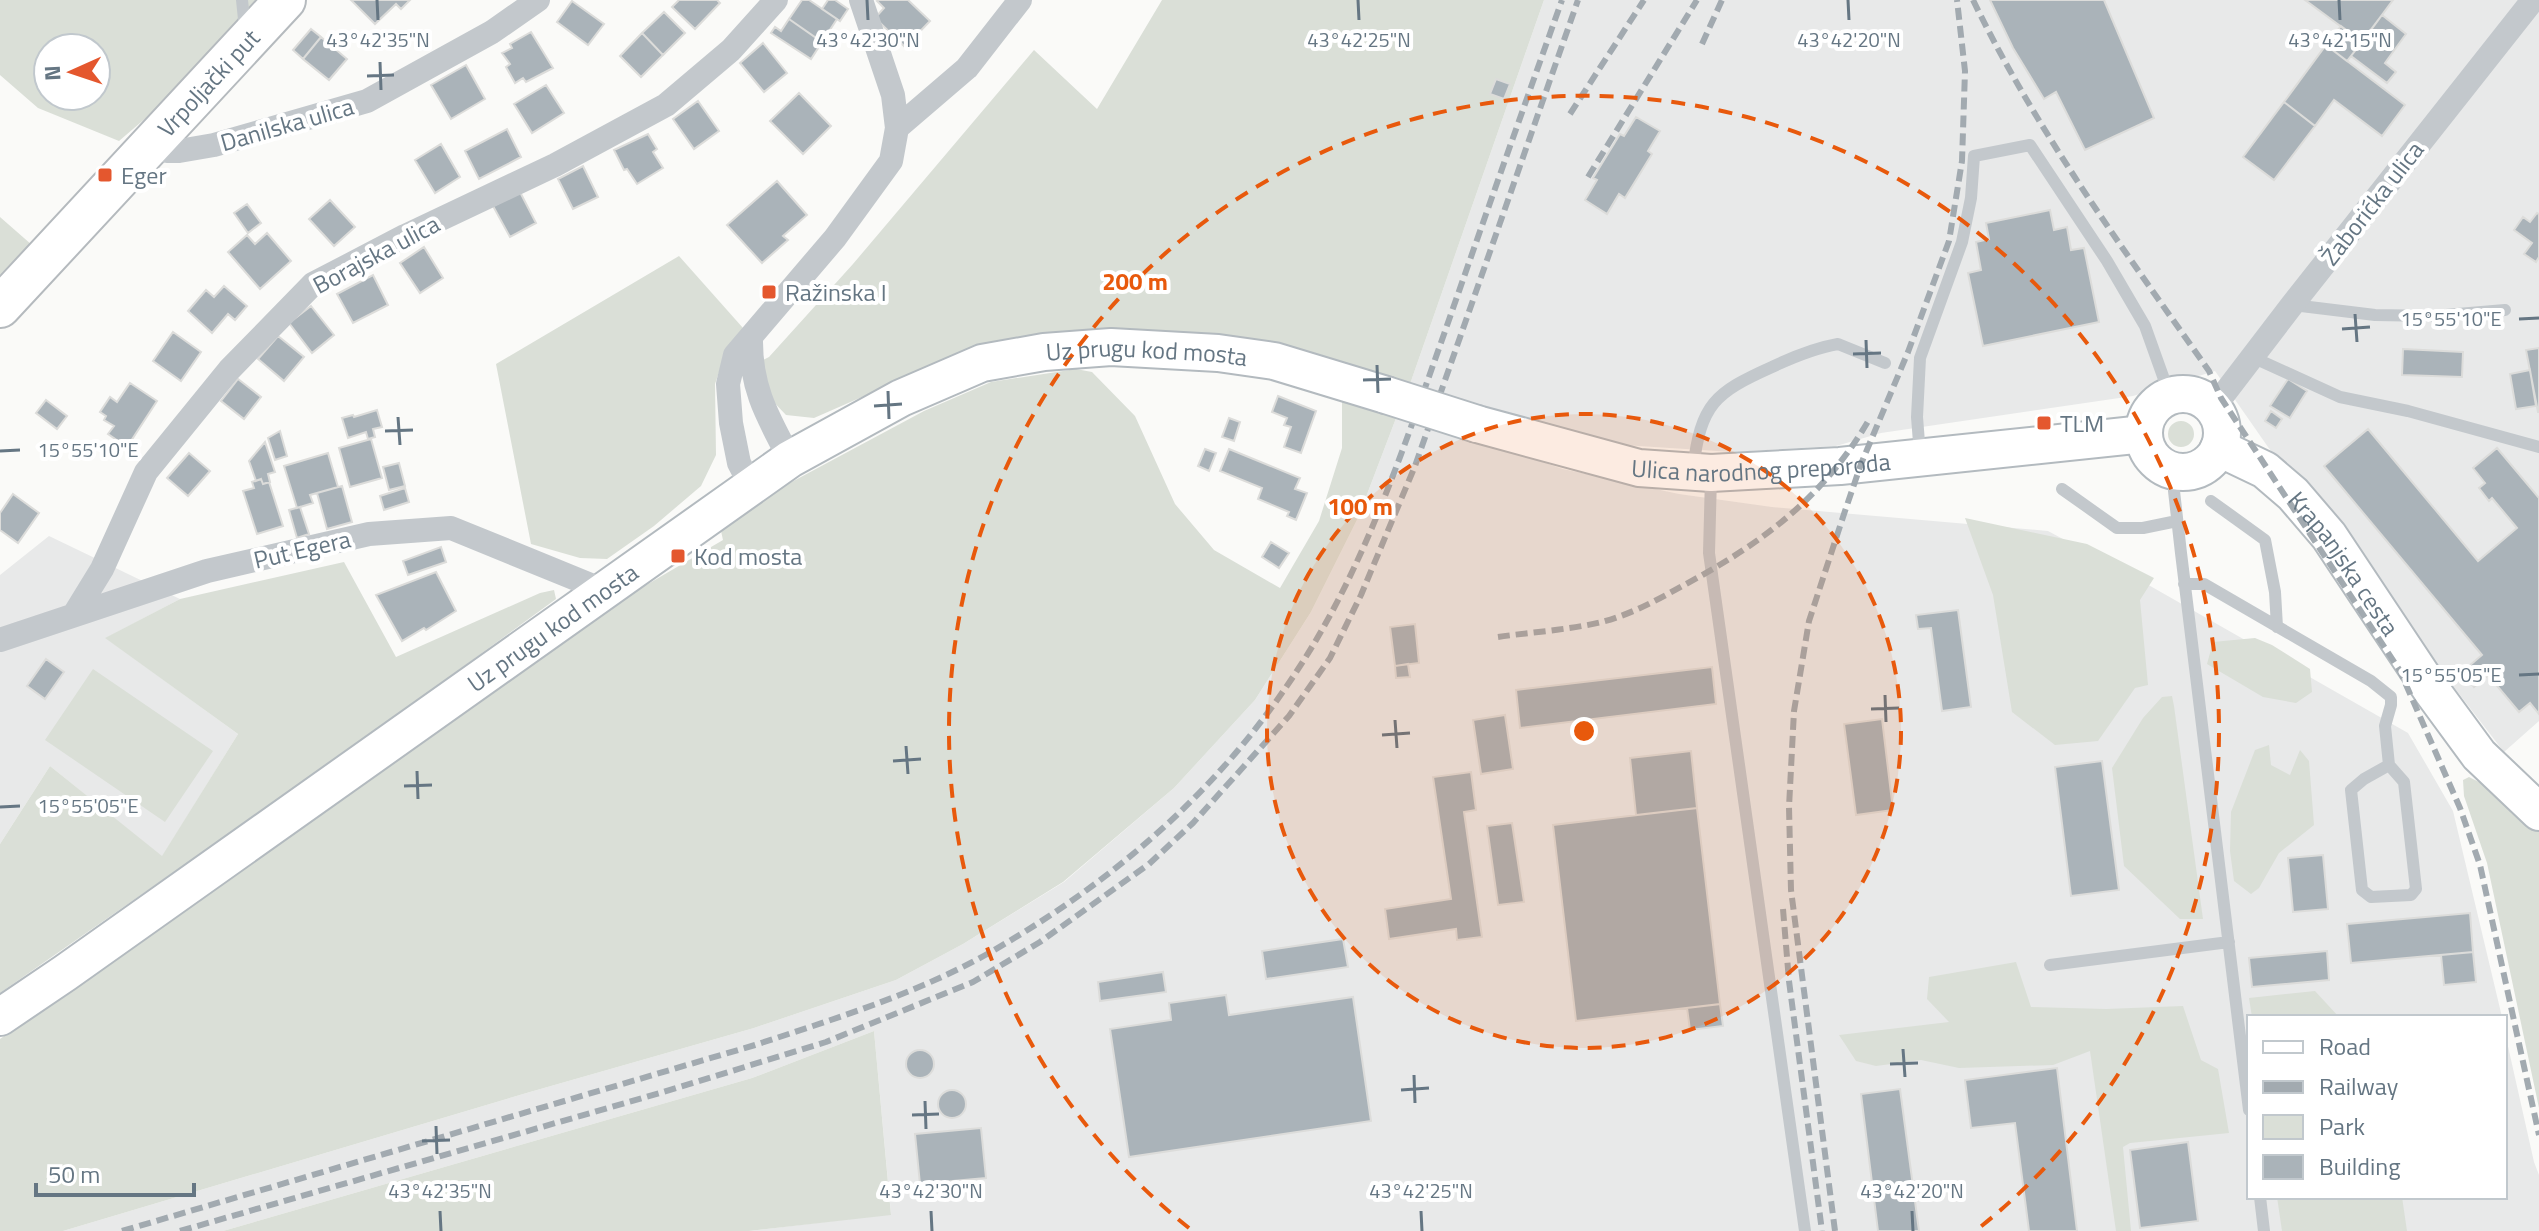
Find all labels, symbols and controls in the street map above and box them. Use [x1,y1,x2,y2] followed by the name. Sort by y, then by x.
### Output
[149,20,268,145] street label: Vrpoljački put
[326,24,430,55] text: 43°42'35"N
[816,24,920,55] text: 43°42'30"N
[1307,24,1411,55] text: 43°42'25"N
[1797,24,1901,55] text: 43°42'20"N
[2288,24,2392,55] text: 43°42'15"N
[32,32,112,112] north arrow
[35,65,69,82] text: N
[216,88,358,160] street label: Danilska ulica
[2312,133,2432,273] street label: Žaborićka ulica
[121,157,167,193] place label: Eger
[96,166,114,184] marker: Eger
[306,205,446,303] street label: Borajska ulica
[1102,263,1168,299] text: 200 m
[785,274,887,310] place label: Ražinska I
[760,283,778,301] marker: Ražinska I
[2400,303,2502,334] text: 15°55'10"E
[1045,329,1250,375] street label: Uz prugu kod mosta
[2060,405,2104,441] place label: TLM
[2035,414,2053,432] marker: TLM
[37,434,139,465] text: 15°55'10"E
[1630,443,1892,491] street label: Ulica narodnog preporoda
[2280,483,2408,643] street label: Krapanjska cesta
[1327,488,1393,524] text: 100 m
[250,520,354,578] street label: Put Egera
[694,538,802,574] place label: Kod mosta
[669,547,687,565] marker: Kod mosta
[460,554,645,701] street label: Uz prugu kod mosta
[2400,659,2502,690] text: 15°55'05"E
[1570,717,1598,745] centre of rings
[37,790,139,821] text: 15°55'05"E
[2247,1015,2507,1199] legend
[2319,1028,2371,1064] text: Road
[2319,1068,2399,1104] text: Railway
[2319,1108,2365,1144] text: Park
[36,1147,194,1197] scale bar
[2319,1148,2401,1184] text: Building
[48,1156,100,1192] text: 50 m
[388,1175,492,1206] text: 43°42'35"N
[879,1175,983,1206] text: 43°42'30"N
[1369,1175,1473,1206] text: 43°42'25"N
[1860,1175,1964,1206] text: 43°42'20"N

